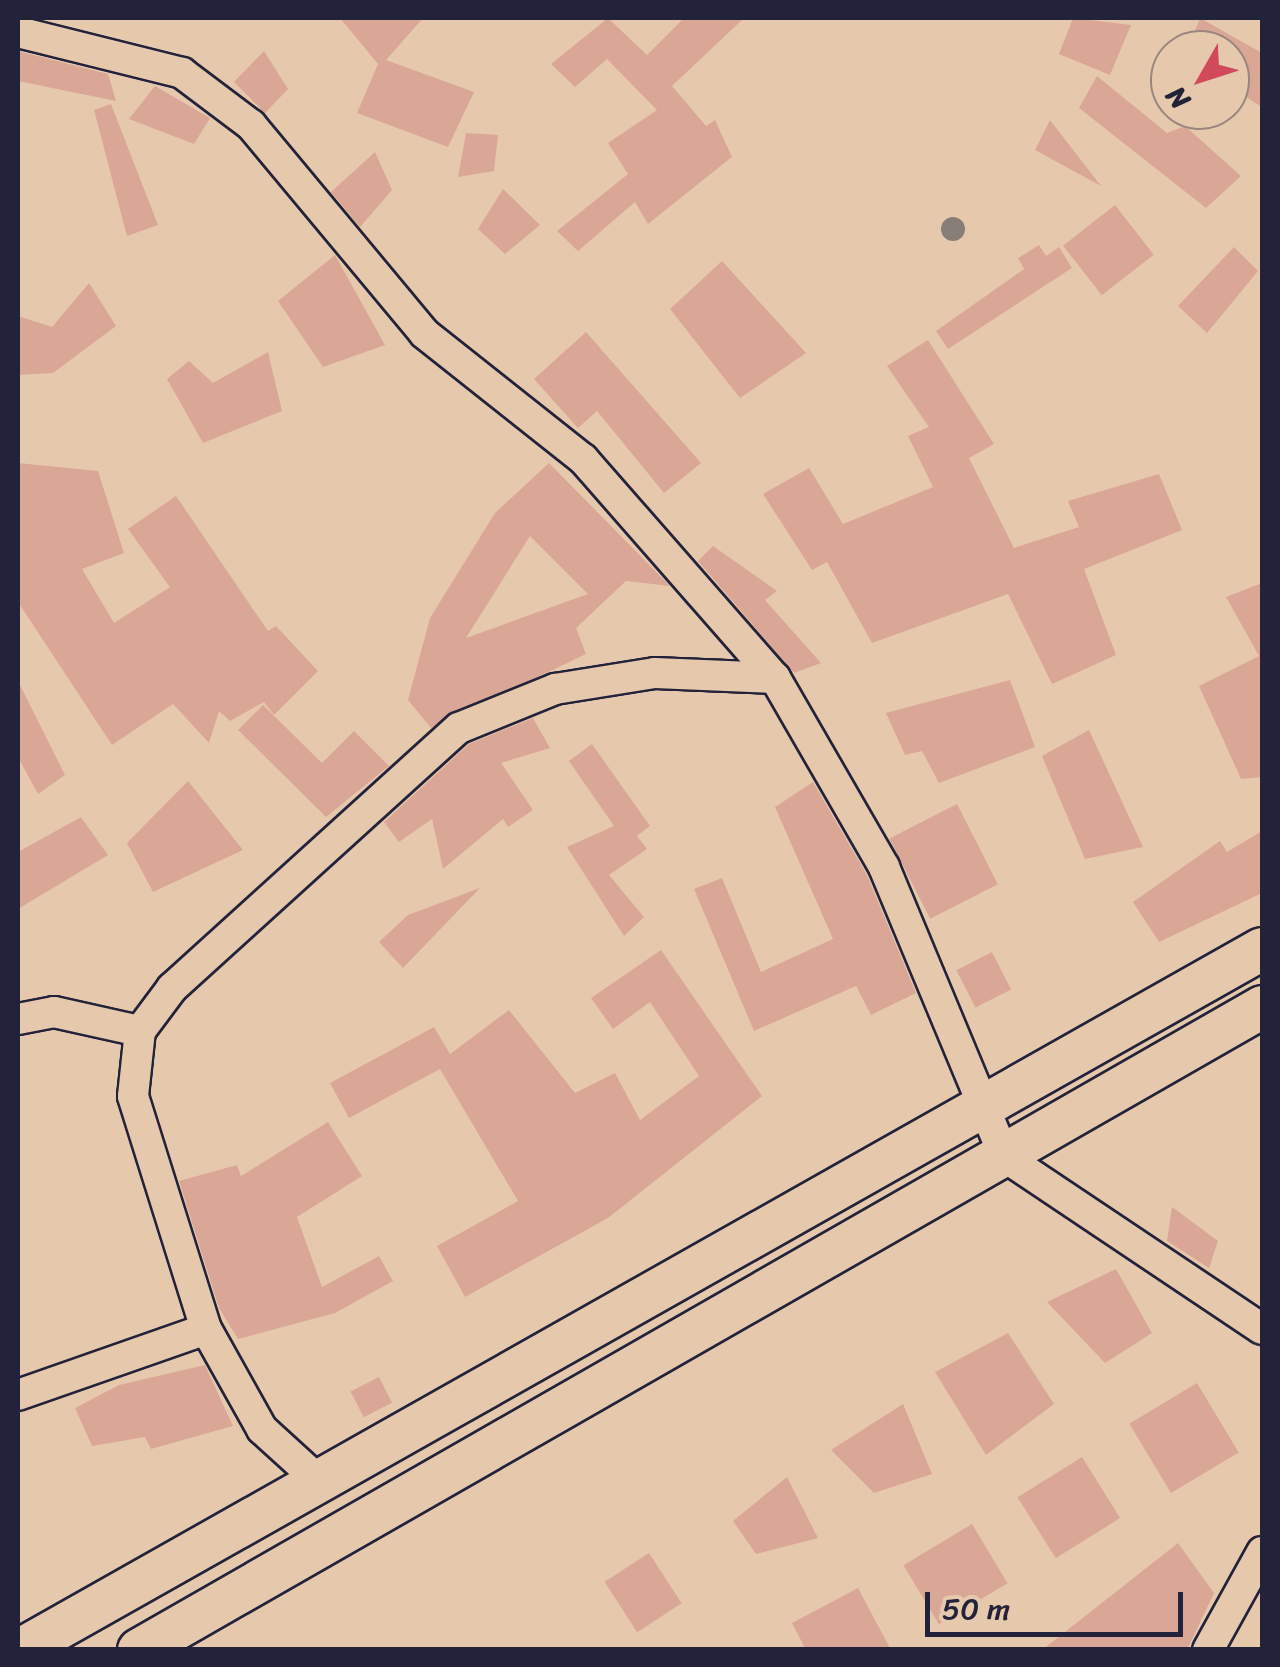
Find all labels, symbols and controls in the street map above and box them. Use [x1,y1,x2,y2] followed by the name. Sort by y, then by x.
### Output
[1150,30,1250,130] north arrow
[1153,75,1203,121] text: N
[930,1572,1188,1634] scale bar
[942,1582,1010,1636] text: 50 m

